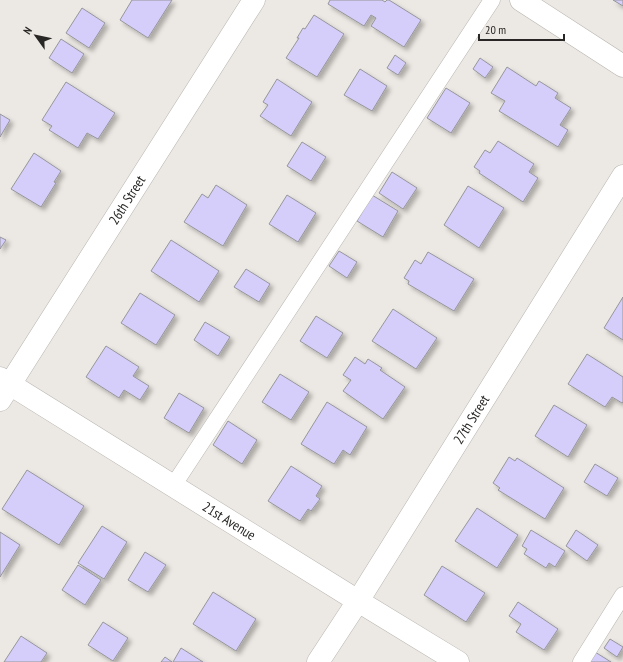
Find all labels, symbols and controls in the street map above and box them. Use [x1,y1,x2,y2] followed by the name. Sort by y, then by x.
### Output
[16,16,56,56] north arrow
[479,16,564,42] scale bar
[485,22,506,37] text: 20 m
[20,24,35,37] text: N
[105,172,149,228] street label: 26th Street
[449,391,493,447] street label: 27th Street
[199,497,259,544] street label: 21st Avenue

